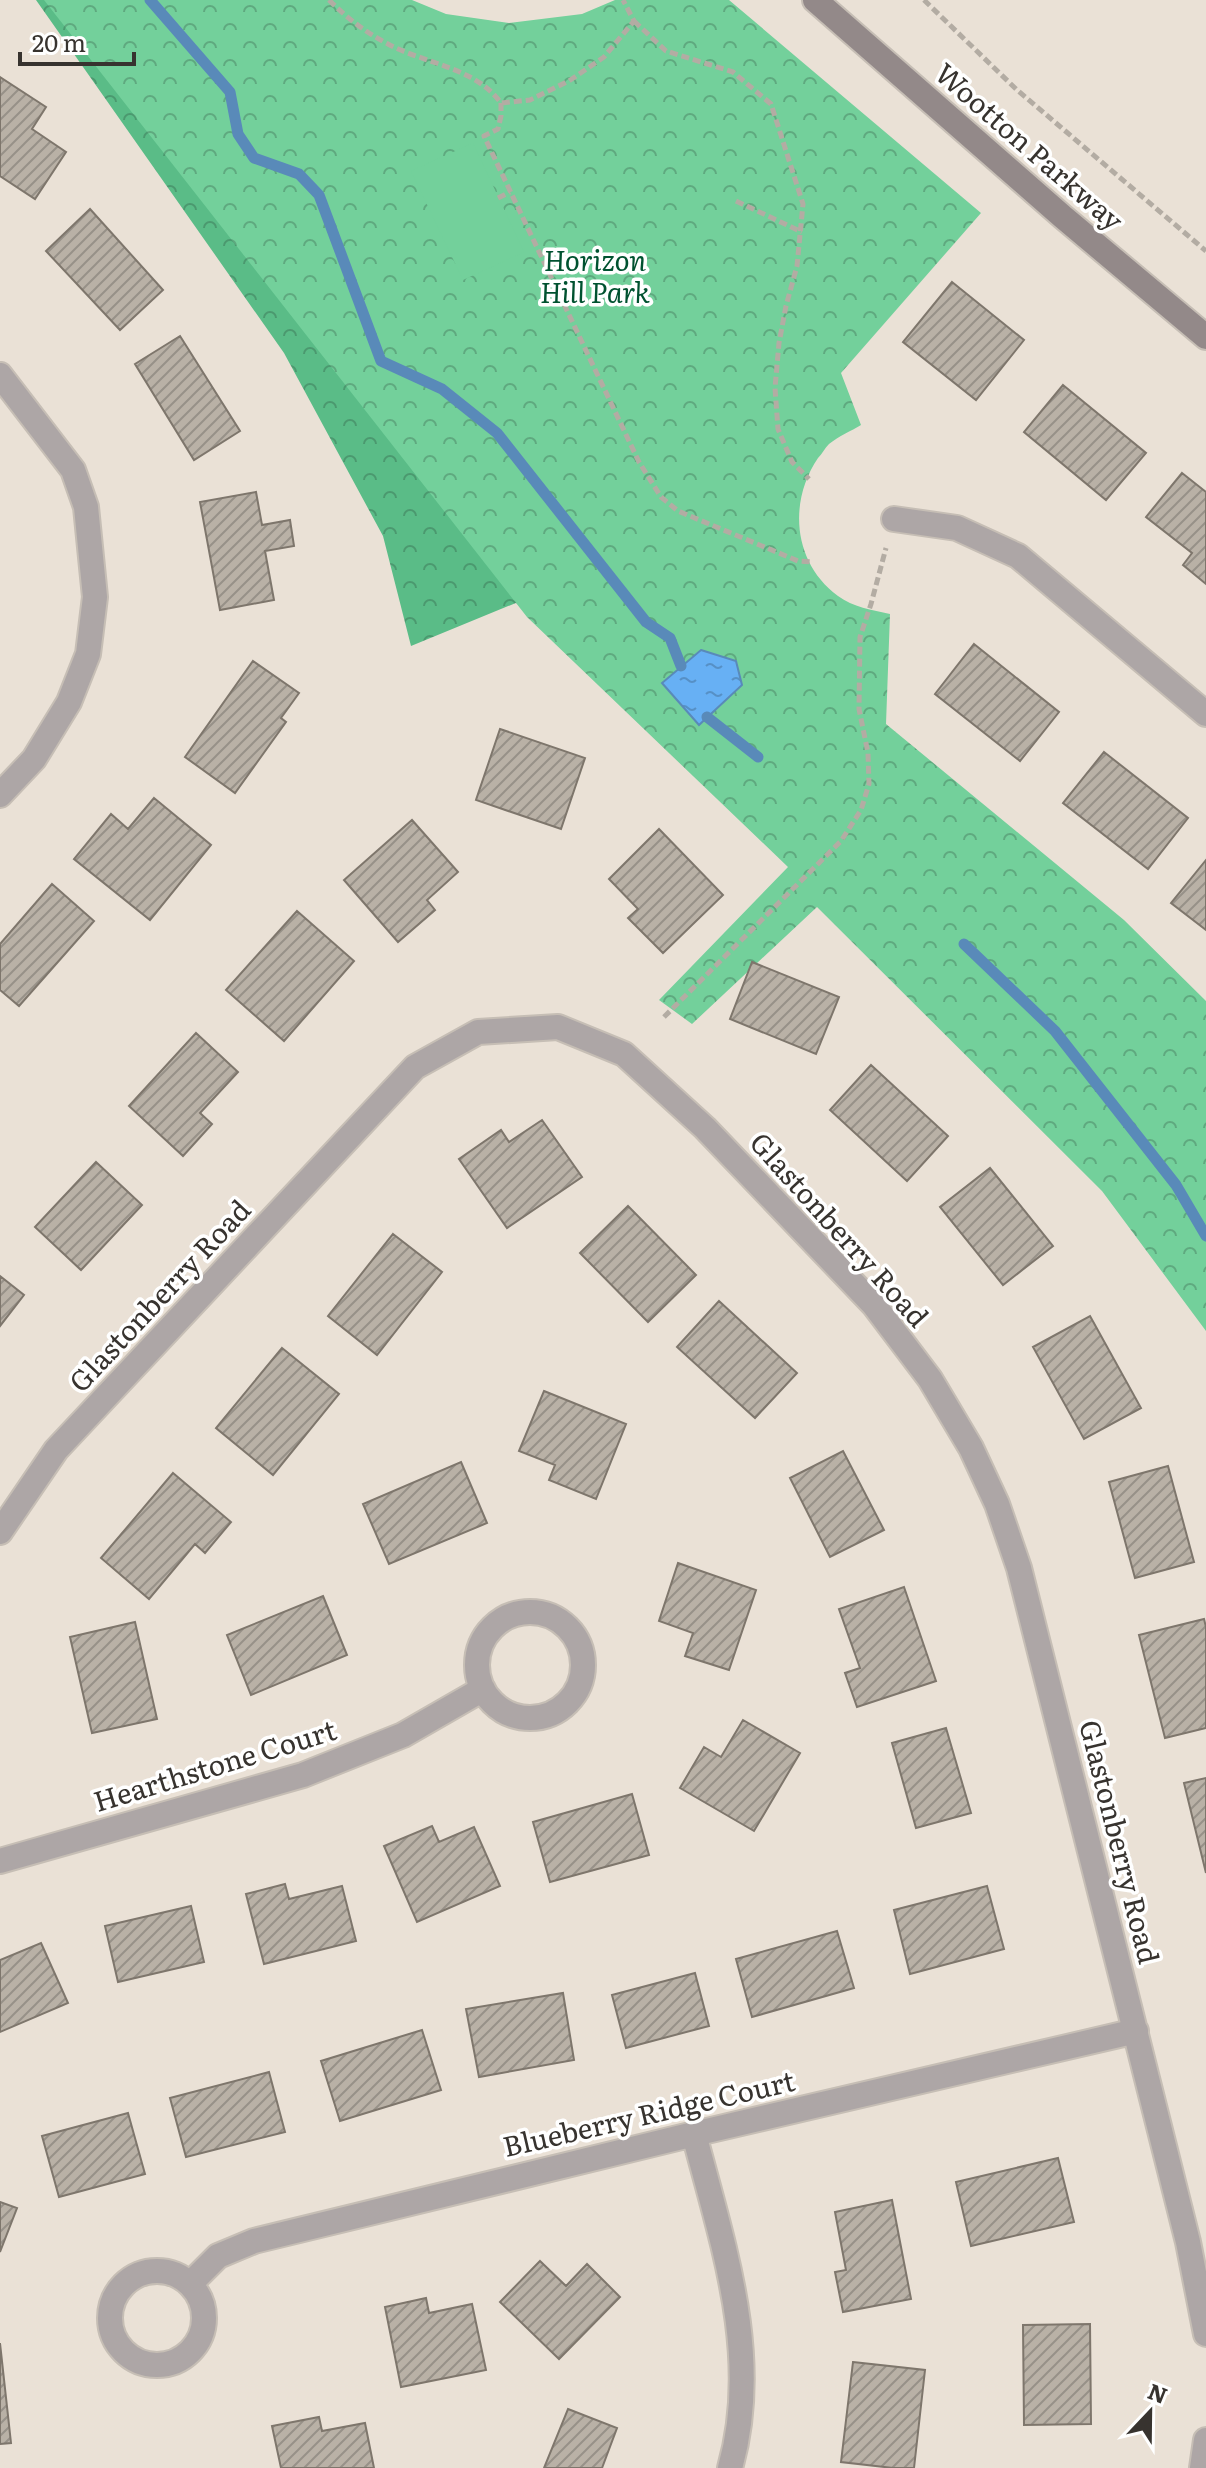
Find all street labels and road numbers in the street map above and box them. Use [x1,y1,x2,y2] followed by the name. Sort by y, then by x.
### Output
[927,52,1134,240] street label: Wootton Parkway
[741,1122,940,1336] street label: Glastonberry Road
[58,1189,259,1400] street label: Glastonberry Road
[88,1707,342,1821] street label: Hearthstone Court
[1070,1715,1172,1968] street label: Glastonberry Road
[498,2058,799,2166] street label: Blueberry Ridge Court

